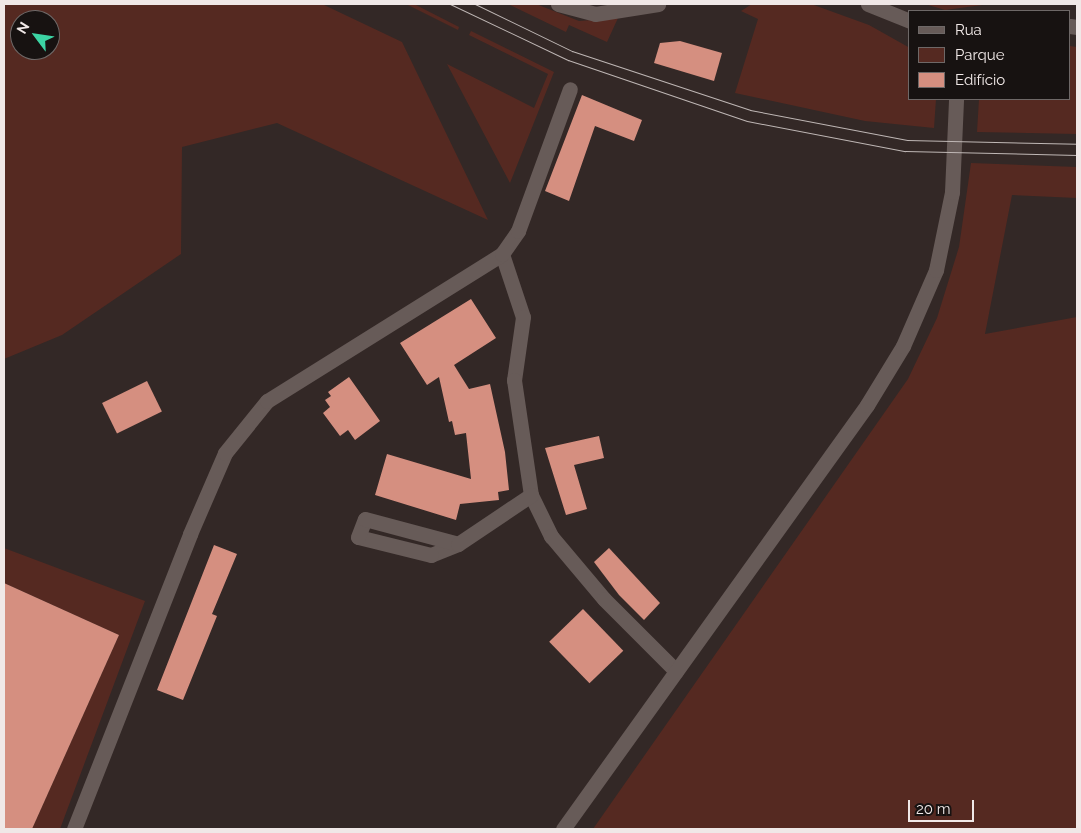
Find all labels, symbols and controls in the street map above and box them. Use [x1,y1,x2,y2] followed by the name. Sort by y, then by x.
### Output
[10,10,60,60] north arrow
[908,10,1071,100] legend
[13,19,33,36] text: N
[955,21,982,39] text: Rua
[955,46,1004,64] text: Parque
[955,71,1005,89] text: Edifício
[911,790,977,822] scale bar
[916,800,951,818] text: 20 m

